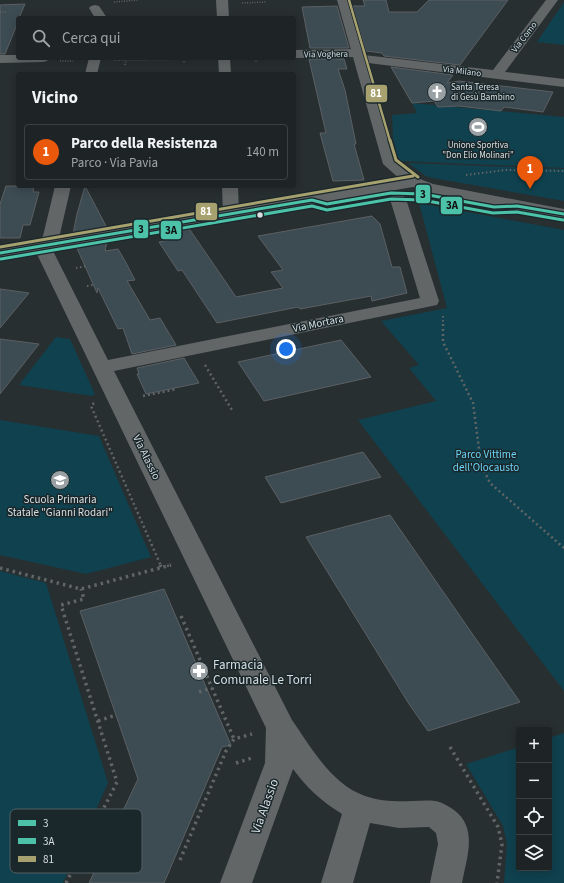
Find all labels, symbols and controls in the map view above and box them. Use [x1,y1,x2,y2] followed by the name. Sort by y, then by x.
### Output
[16,16,296,60] search box
[509,19,540,55] street label: Via Como
[30,27,52,49] icon: search
[62,28,121,49] text: Cerca qui
[304,48,348,61] street label: Via Voghera
[442,63,482,80] street label: Via Milano
[426,81,448,103] church icon: Santa Teresa di Gesù Bambino
[451,81,515,104] place label: Santa Teresa di Gesù Bambino
[365,84,388,103] line badge: 81
[32,86,78,110] text: Vicino
[370,86,382,101] text: 81
[467,116,489,138] sports icon: Unione Sportiva "Don Elio Molinari"
[71,133,217,154] text: Parco della Resistenza
[442,139,514,162] place label: Unione Sportiva "Don Elio Molinari"
[43,143,49,161] text: 1
[246,143,279,161] text: 140 m
[71,154,158,172] text: Parco · Via Pavia
[517,156,543,189] pin: 1
[415,184,431,204] line badge: 3
[420,187,426,202] text: 3
[440,196,463,215] line badge: 3A
[446,198,459,213] text: 3A
[195,202,218,221] line badge: 81
[200,204,212,219] text: 81
[255,210,265,220] unlabelled marker
[133,219,149,239] line badge: 3
[160,220,182,240] line badge: 3A
[138,222,144,237] text: 3
[165,223,178,238] text: 3A
[291,311,345,336] street label: Via Mortara
[276,339,296,359] your location
[129,432,164,482] street label: Via Alassio
[453,447,519,475] park label: Parco Vittime dell'Olocausto
[49,469,71,491] school or university icon: Scuola Primaria Statale "Gianni Rodari"
[7,492,113,520] place label: Scuola Primaria Statale "Gianni Rodari"
[213,656,312,689] place label: Farmacia Comunale Le Torri
[188,660,210,682] pharmacy icon: Farmacia Comunale Le Torri
[516,727,552,871] map controls
[516,727,552,763] button: +
[516,763,552,799] button: −
[247,776,283,836] street label: Via Alassio
[516,799,552,835] button: locate
[10,809,142,873] legend
[43,816,48,831] text: 3
[43,834,54,849] text: 3A
[516,835,552,871] button: layers
[43,852,54,867] text: 81

